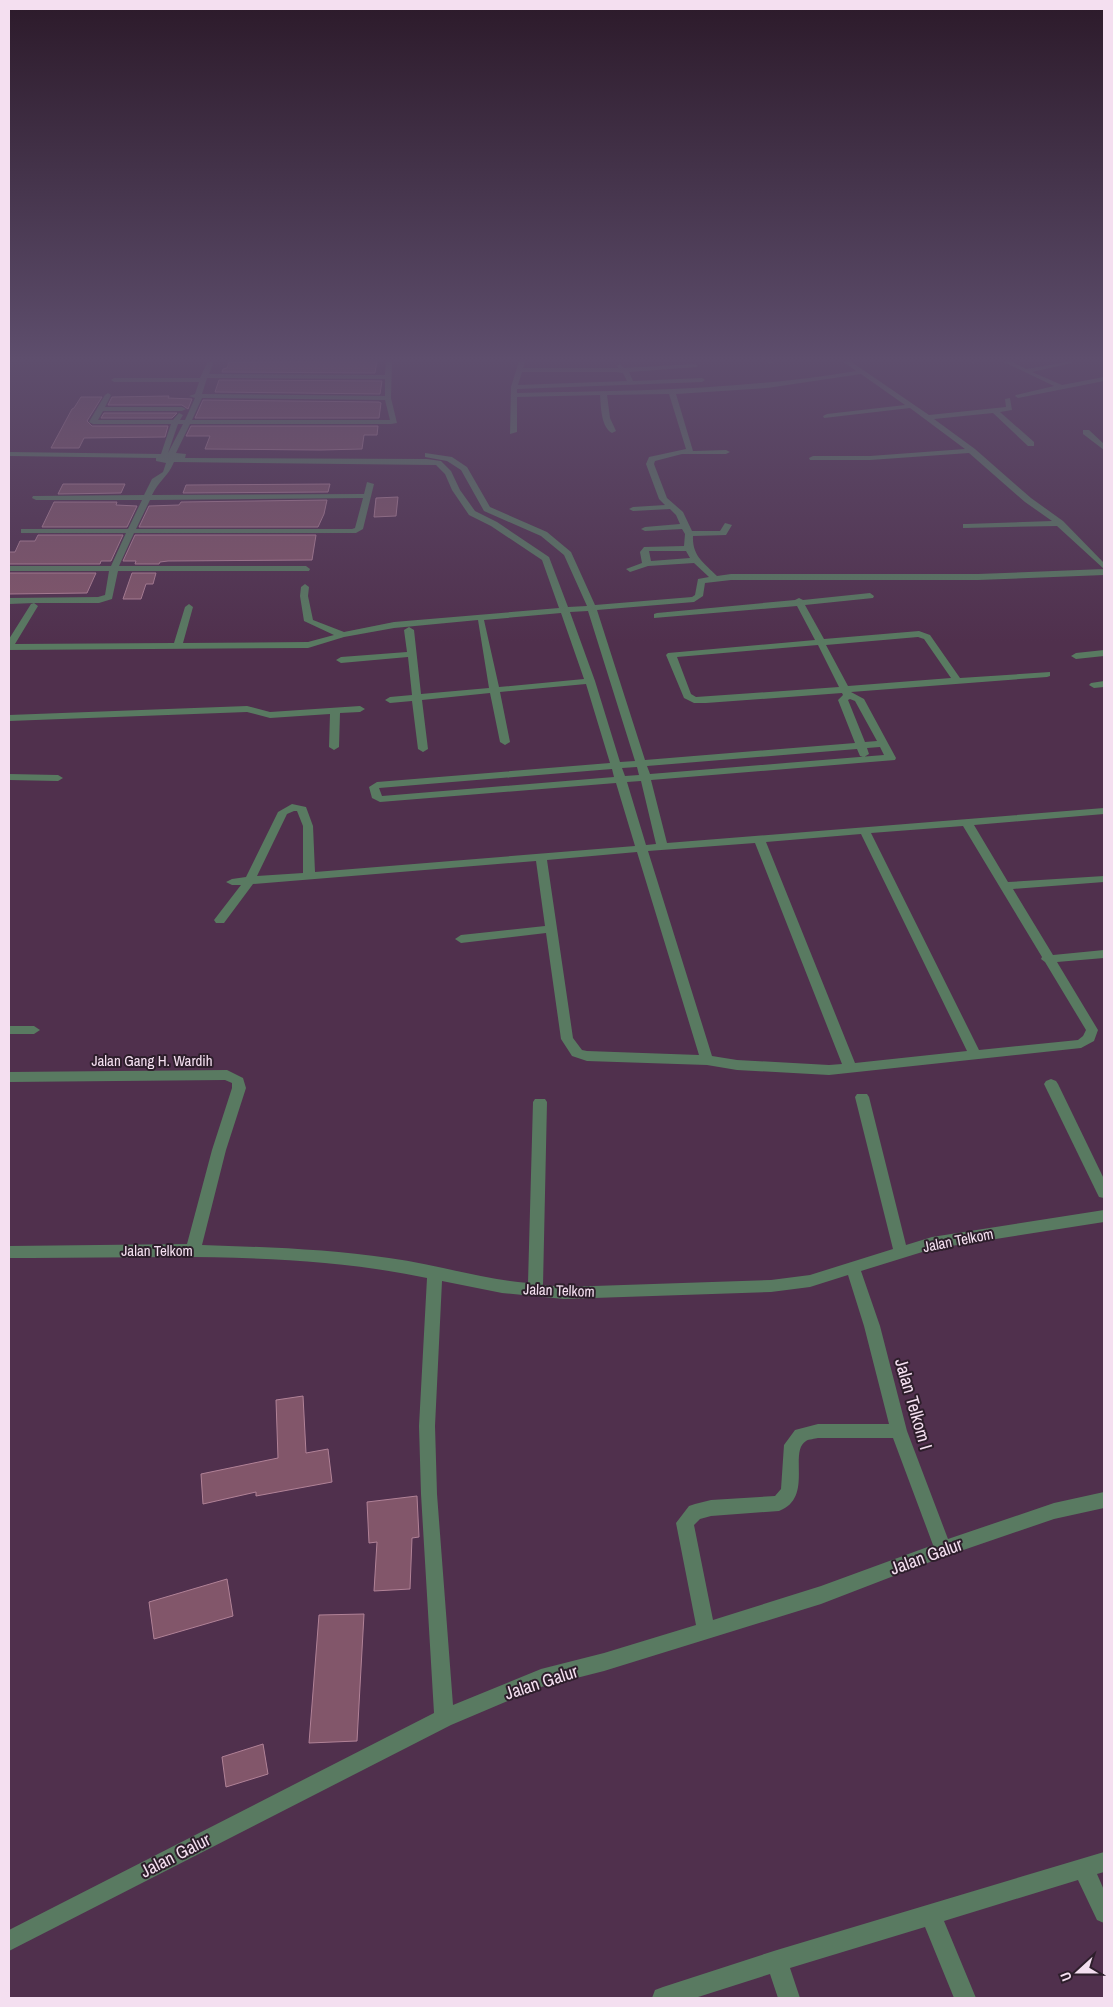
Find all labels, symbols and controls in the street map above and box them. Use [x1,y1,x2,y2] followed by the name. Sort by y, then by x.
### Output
[91,1050,213,1071] street label: Jalan Gang H. Wardih
[921,1223,995,1257] street label: Jalan Telkom
[121,1240,193,1261] street label: Jalan Telkom
[523,1278,595,1302] street label: Jalan Telkom
[889,1355,939,1453] street label: Jalan Telkom I
[886,1531,966,1581] street label: Jalan Galur
[501,1658,581,1706] street label: Jalan Galur
[136,1827,214,1883] street label: Jalan Galur
[1053,1947,1103,1997] north arrow
[1056,1970,1076,1984] text: U

